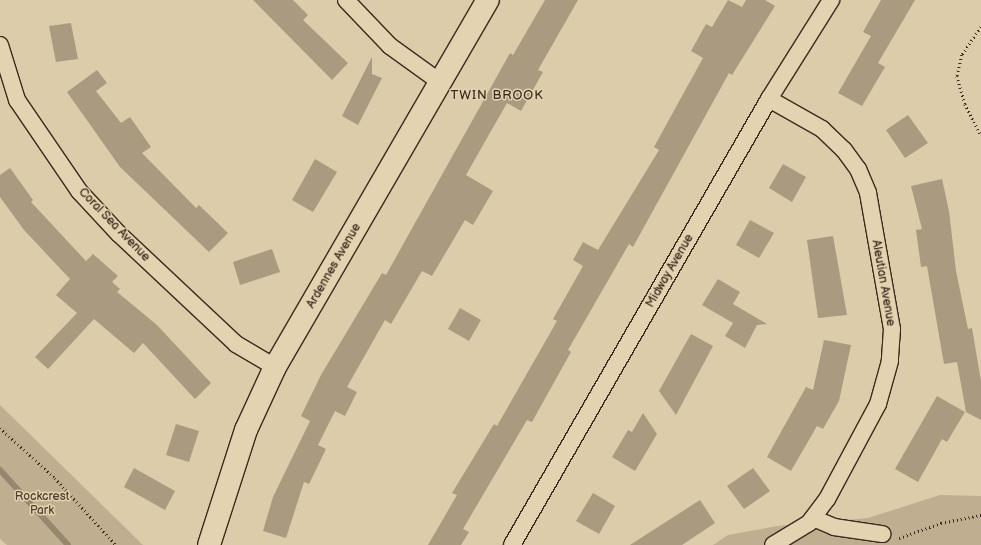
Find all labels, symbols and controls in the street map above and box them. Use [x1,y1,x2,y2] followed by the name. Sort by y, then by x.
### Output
[450,87,544,103] district label: TWIN BROOK
[75,185,153,265] street label: Coral Sea Avenue
[304,221,364,311] street label: Ardennes Avenue
[643,231,697,311] street label: Midway Avenue
[868,239,898,327] street label: Aleutian Avenue
[15,490,69,518] park label: Rockcrest Park

